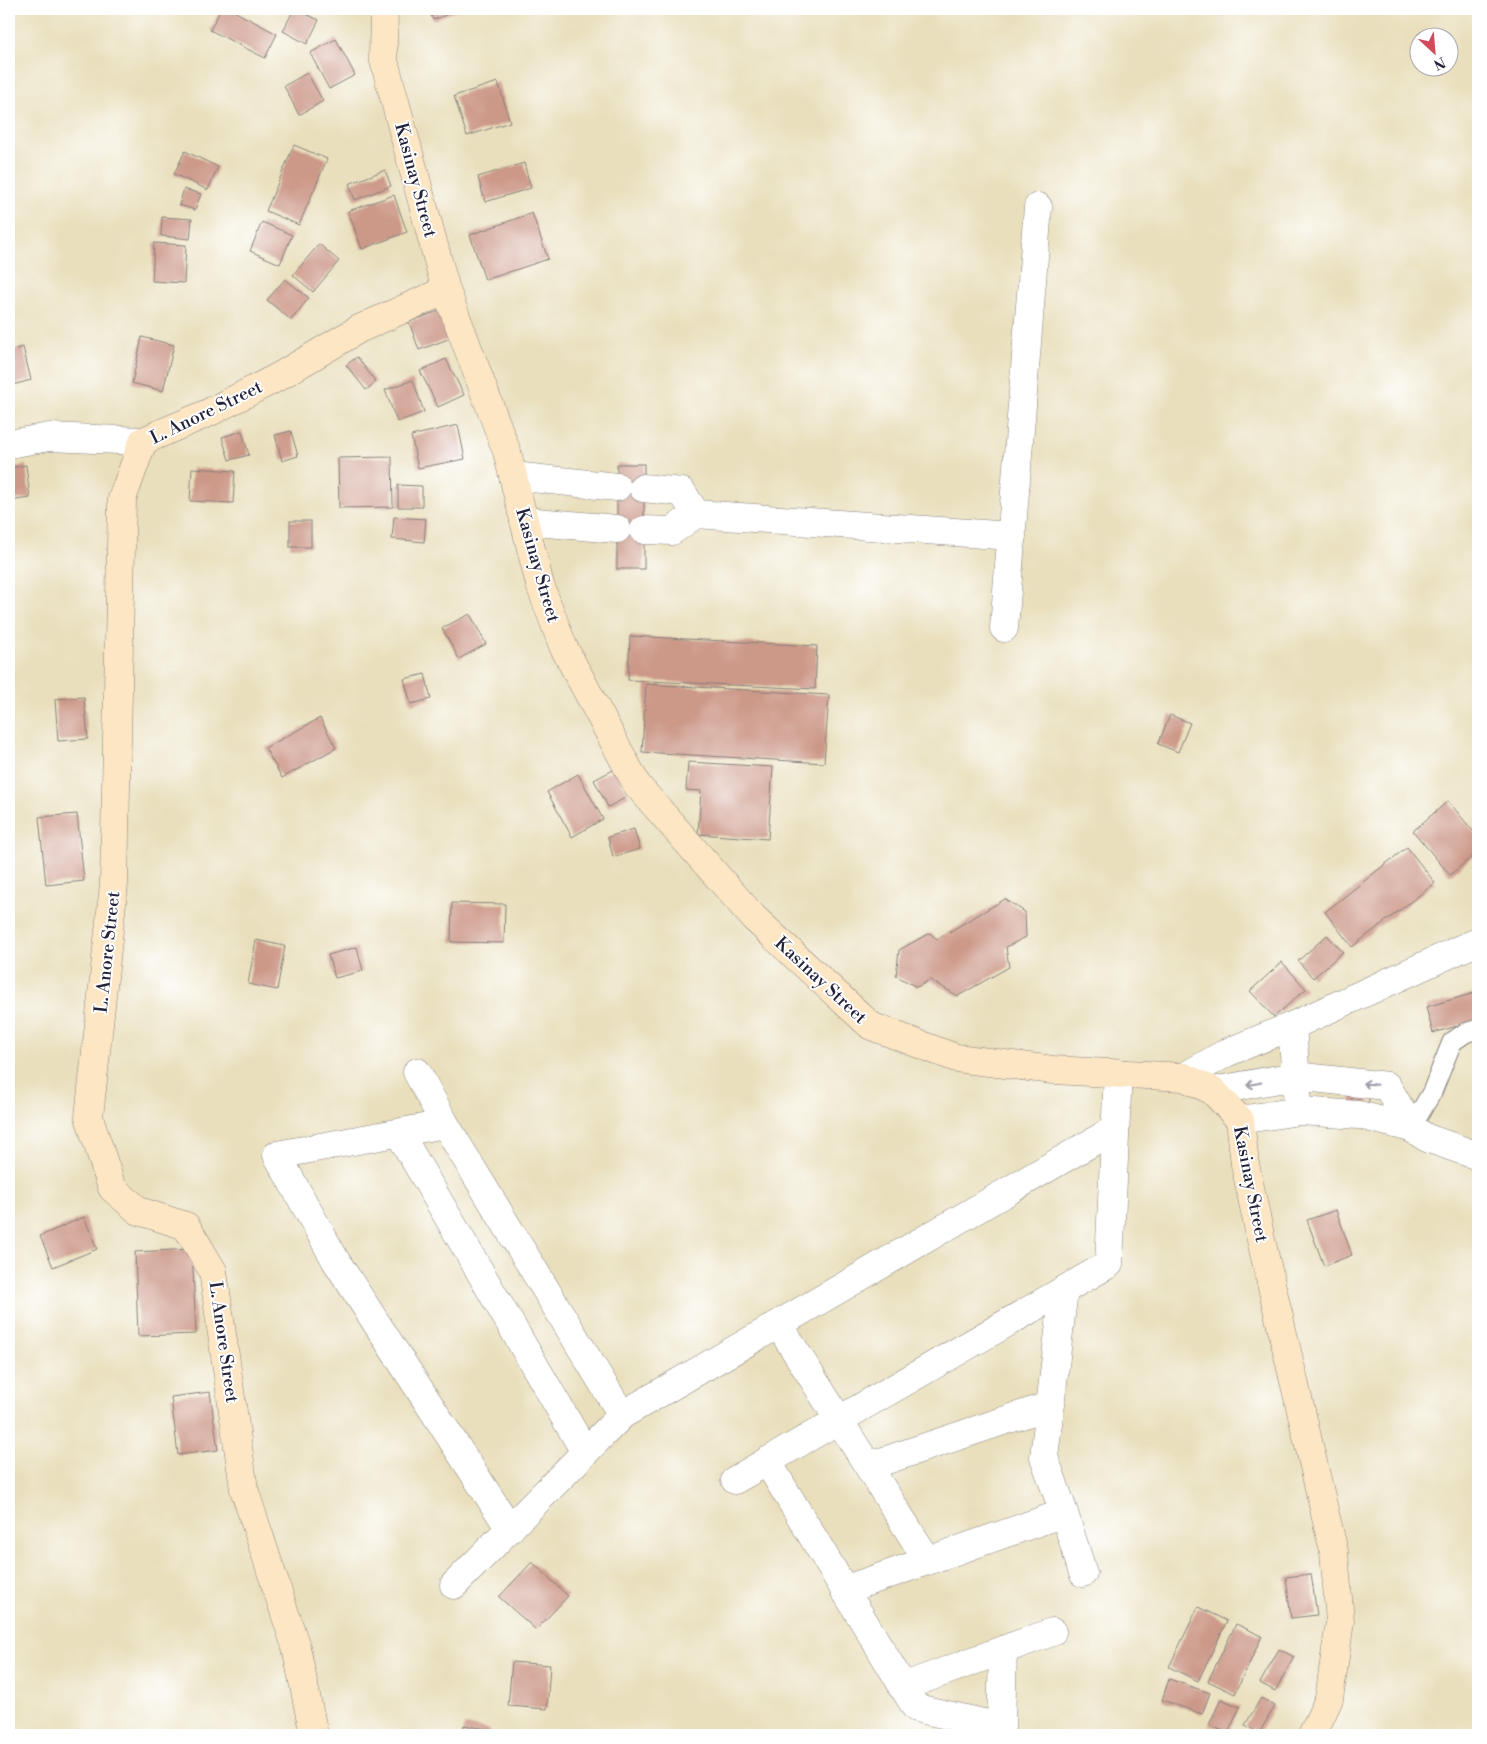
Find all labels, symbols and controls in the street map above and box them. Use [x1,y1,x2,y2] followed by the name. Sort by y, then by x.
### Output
[1410,28,1460,78] north arrow
[1430,52,1448,73] text: N
[389,120,442,241] street label: Kasinay Street
[146,375,267,450] street label: L. Anore Street
[510,505,565,626] street label: Kasinay Street
[90,889,125,1014] street label: L. Anore Street
[770,932,872,1029] street label: Kasinay Street
[1246,1079,1262,1089] one-way arrow
[1362,1079,1378,1089] one-way arrow
[1228,1124,1273,1245] street label: Kasinay Street
[204,1280,243,1405] street label: L. Anore Street

